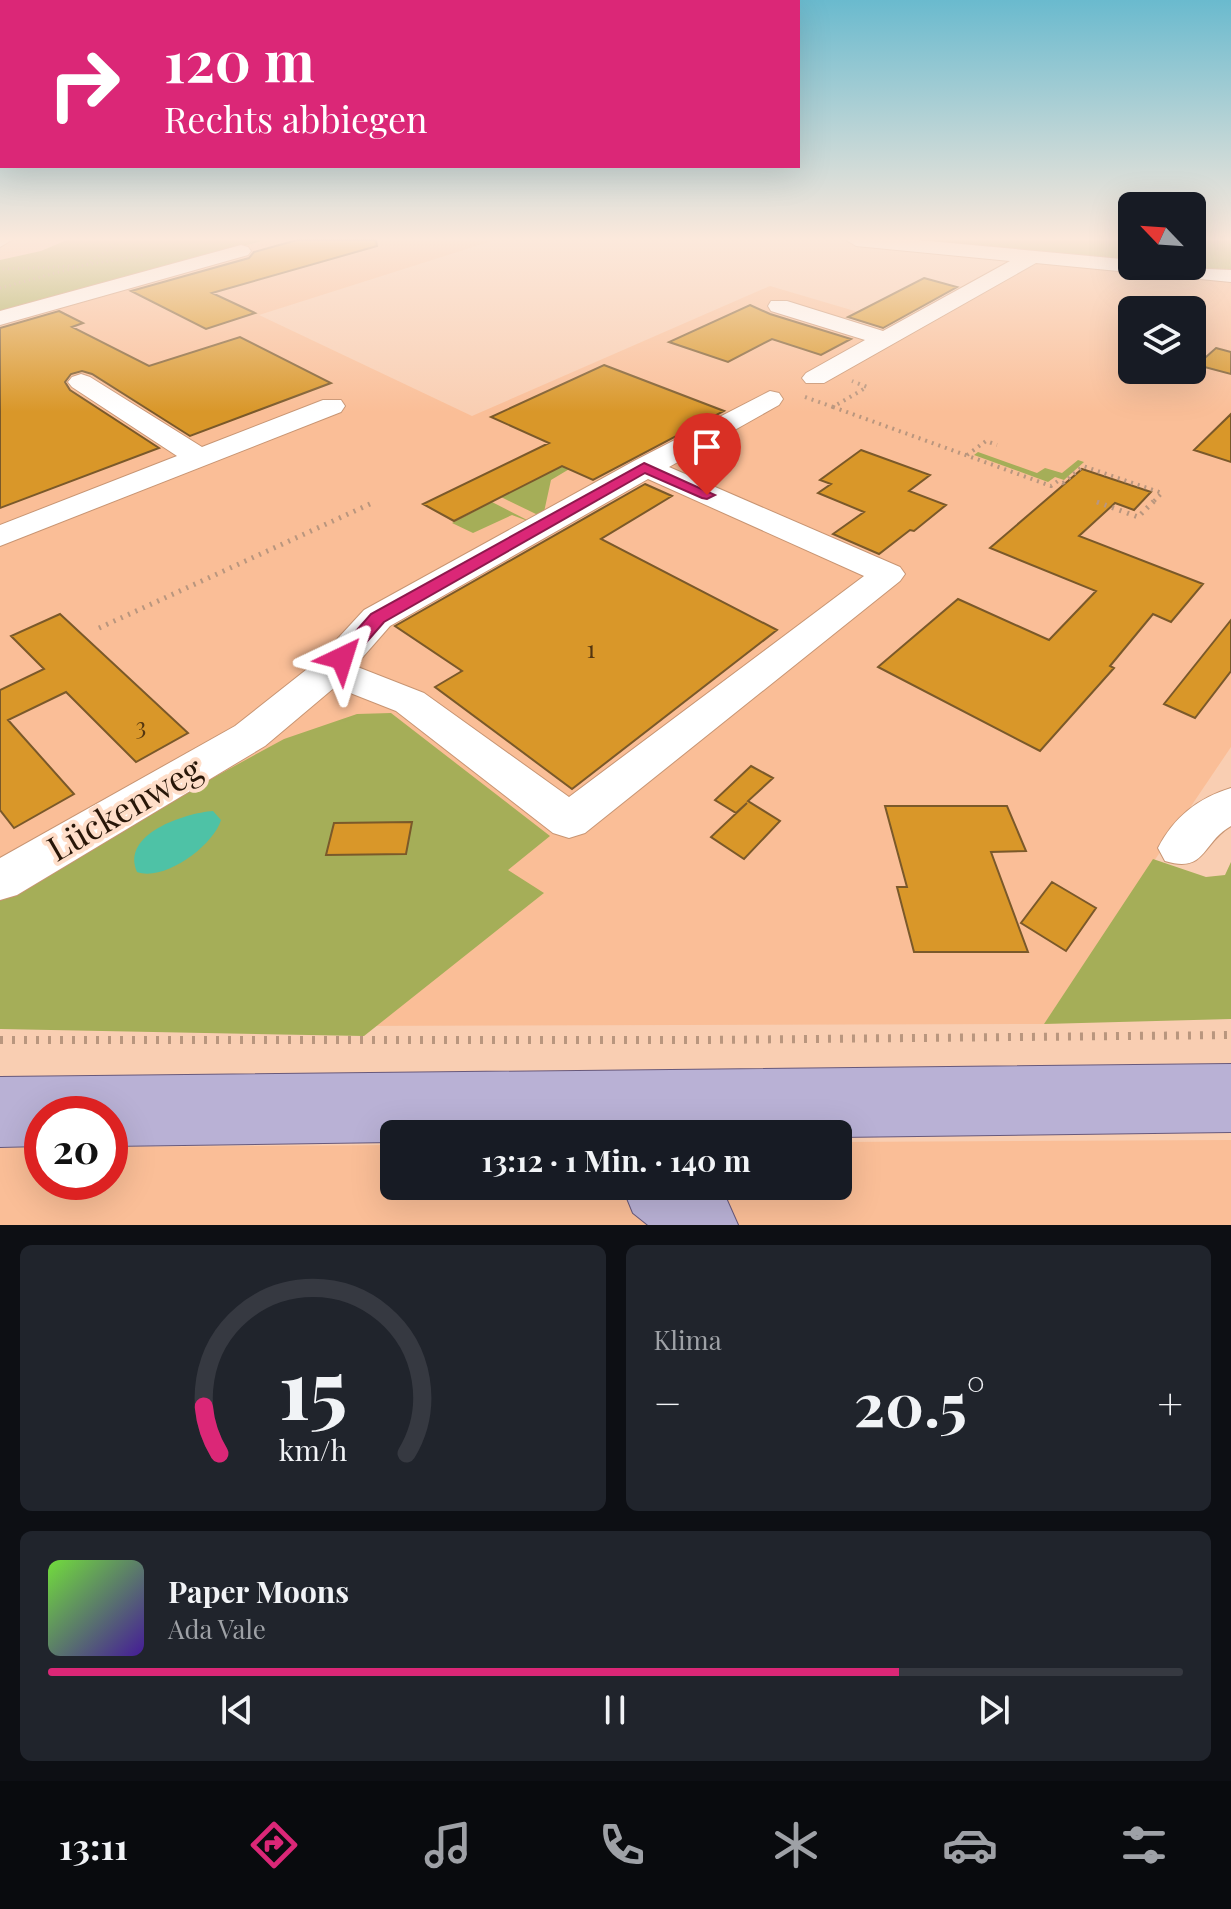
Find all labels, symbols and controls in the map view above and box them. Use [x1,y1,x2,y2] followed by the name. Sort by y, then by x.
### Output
[164,22,315,97] text: 120 m
[32,32,136,136] icon: right
[164,94,428,142] text: Rechts abbiegen
[1118,192,1206,280] north arrow
[1118,192,1206,384] map controls
[1118,296,1206,384] button: layers
[673,413,741,495] pin
[685,425,729,469] icon: arrive
[300,616,384,700] position arrow
[587,632,596,664] house number: 1
[136,709,146,741] house number: 3
[38,744,210,870] street label: Lückenweg
[24,1096,128,1200] speed limit sign: 20
[481,1140,751,1180] text: 13:12 · 1 Min. · 140 m
[654,1322,722,1357] text: Klima
[278,1330,347,1441] text: 15
[854,1362,985,1442] text: 20.5°
[654,1372,682,1431] text: −
[1157,1372,1183,1431] text: +
[278,1430,347,1468] text: km/h
[168,1571,349,1611] text: Paper Moons
[168,1611,266,1646] text: Ada Vale
[215,1688,259,1732] icon: previous
[593,1688,637,1732] icon: pause
[972,1688,1016,1732] icon: next
[246,1817,302,1873] icon: directions
[420,1817,476,1873] icon: music
[594,1817,650,1873] icon: phone
[768,1817,824,1873] icon: climate
[942,1817,998,1873] icon: car
[1116,1817,1172,1873] icon: filters
[59,1821,128,1869] text: 13:11

